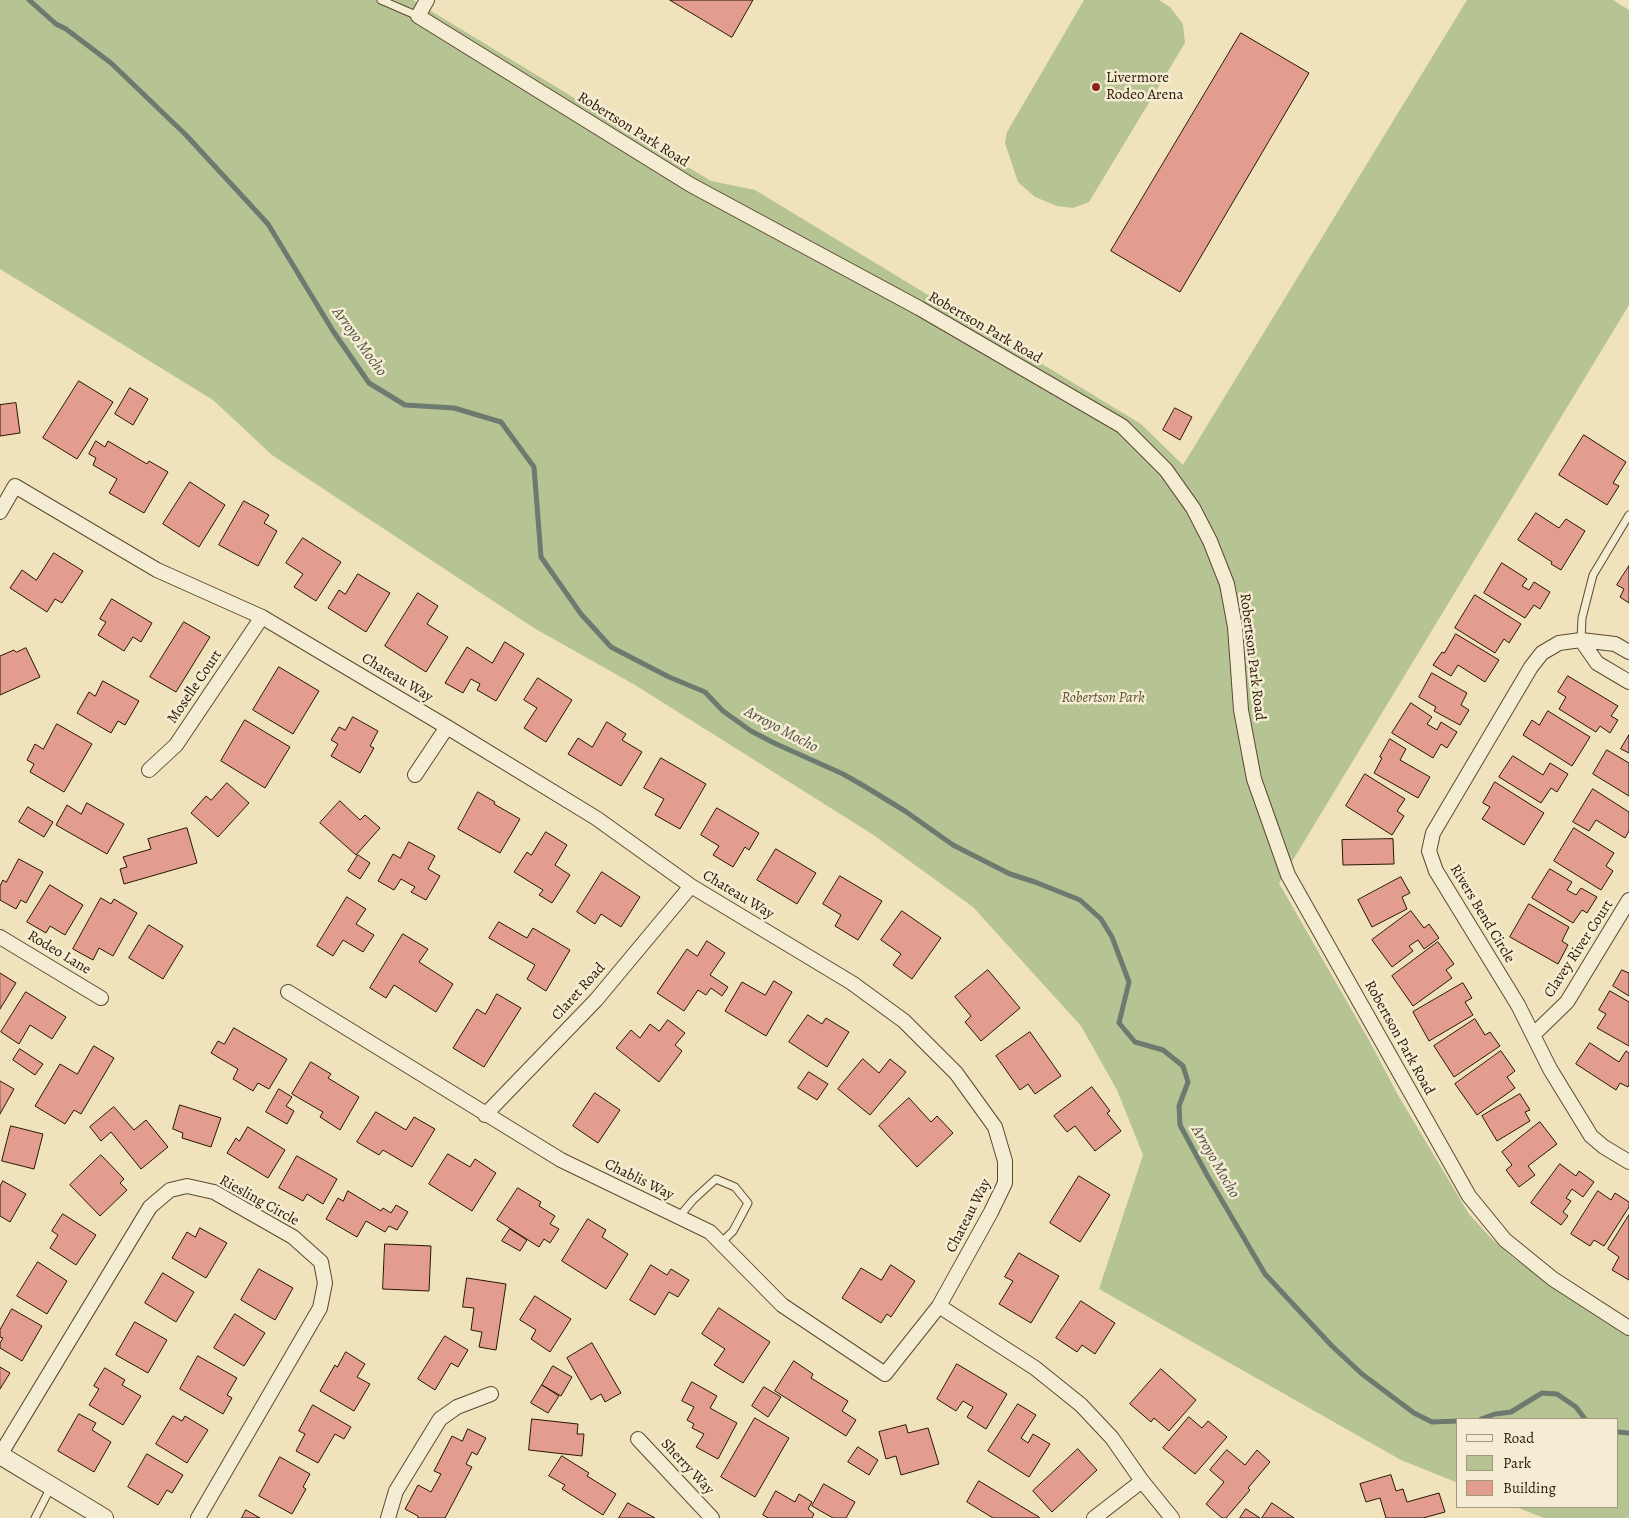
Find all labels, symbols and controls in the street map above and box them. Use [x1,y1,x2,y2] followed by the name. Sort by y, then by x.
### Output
[1106,69,1183,104] place label: Livermore Rodeo Arena
[1090,81,1102,93] marker: Livermore Rodeo Arena
[574,88,692,172] street label: Robertson Park Road
[925,288,1045,368] street label: Robertson Park Road
[328,304,390,380] water label: Arroyo Mocho
[1235,592,1269,722] street label: Robertson Park Road
[164,647,226,727] street label: Moselle Court
[358,650,436,706] street label: Chateau Way
[1061,689,1145,707] park label: Robertson Park
[741,703,821,757] water label: Arroyo Mocho
[1446,862,1518,966] street label: Rivers Bend Circle
[699,867,777,923] street label: Chateau Way
[1541,897,1617,1001] street label: Clavey River Court
[24,927,94,979] street label: Rodeo Lane
[548,959,610,1025] street label: Claret Road
[1360,978,1438,1098] street label: Robertson Park Road
[1187,1122,1243,1202] water label: Arroyo Mocho
[601,1155,677,1205] street label: Chablis Way
[216,1172,302,1230] street label: Riesling Circle
[943,1176,995,1256] street label: Chateau Way
[1456,1418,1619,1508] legend
[1503,1428,1534,1448] text: Road
[657,1435,717,1499] street label: Sherry Way
[1503,1453,1531,1473] text: Park
[1503,1478,1556,1498] text: Building

